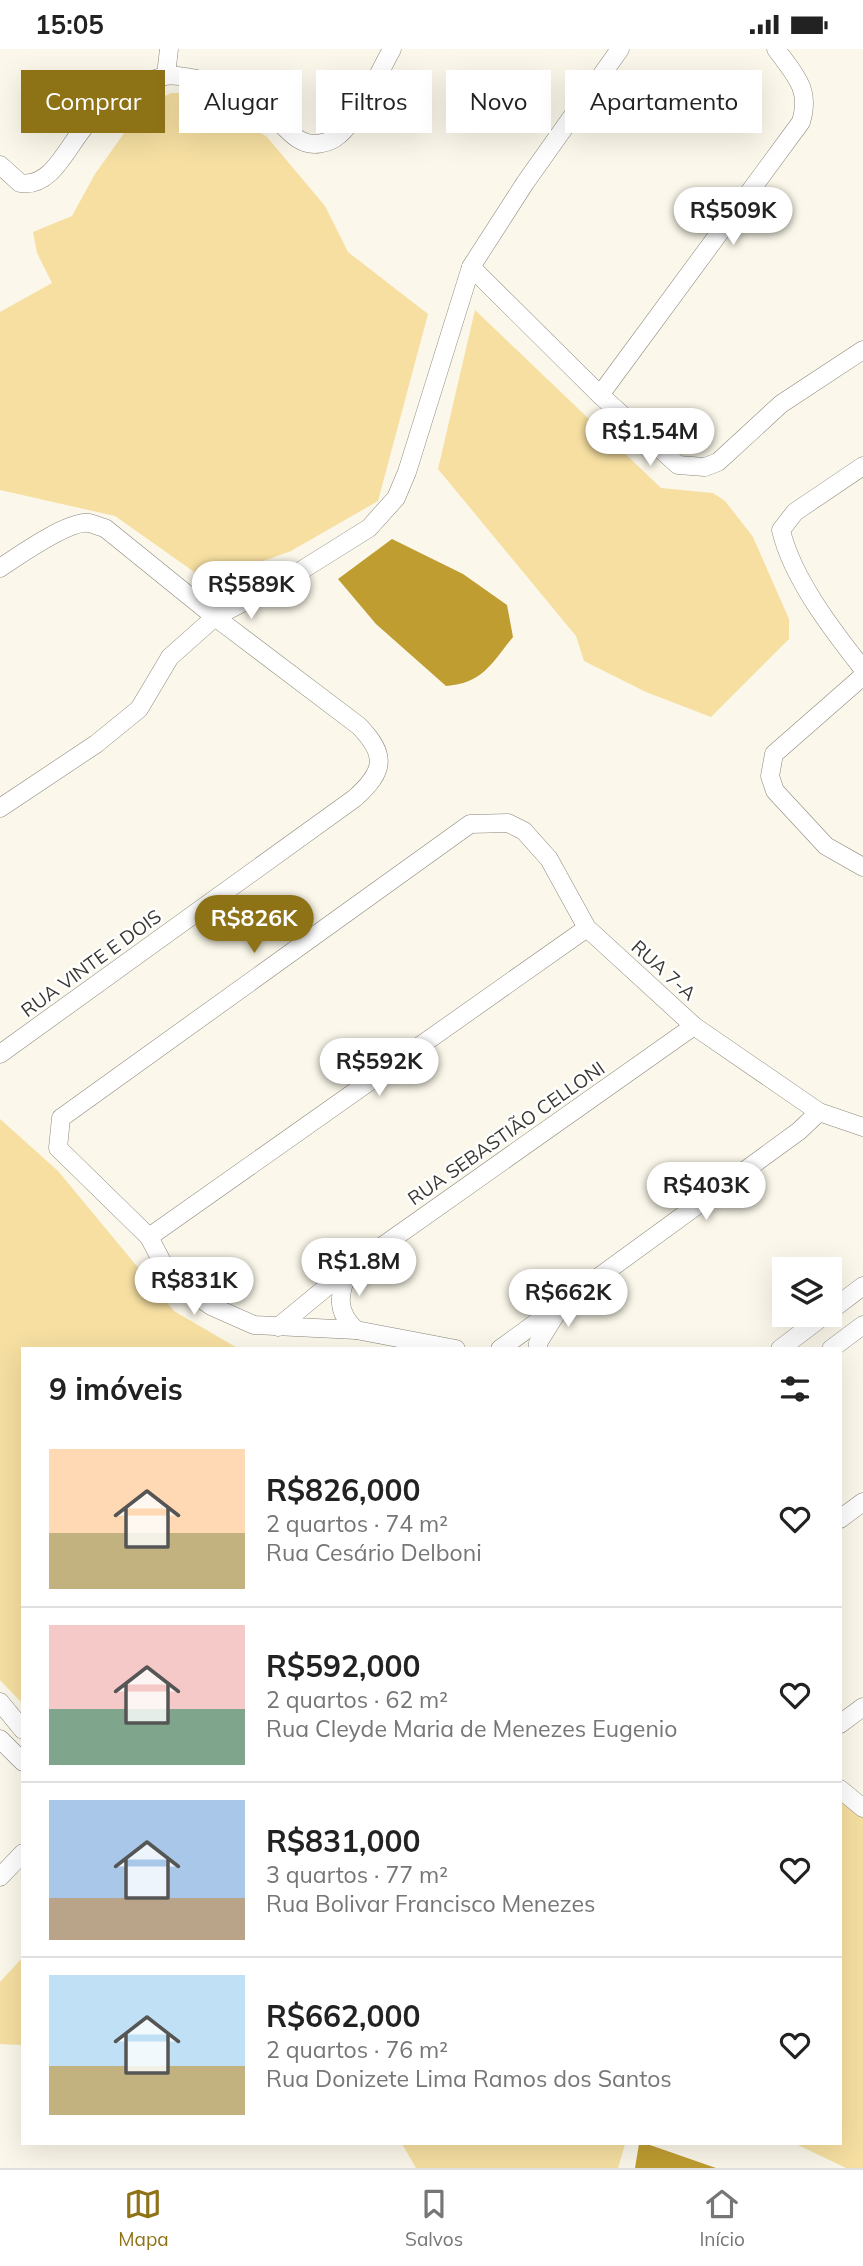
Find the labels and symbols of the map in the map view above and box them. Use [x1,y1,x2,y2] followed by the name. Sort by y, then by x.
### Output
[676,187,790,247] pin: R$509K
[585,409,715,468] pin: R$1.54M
[194,561,308,621] pin: R$589K
[197,895,311,955] pin: R$826K
[16,904,166,1022] street label: RUA VINTE E DOIS
[627,935,701,1005] street label: RUA 7-A
[322,1039,436,1098] pin: R$592K
[403,1056,609,1210] street label: RUA SEBASTIÃO CELLONI
[649,1163,763,1222] pin: R$403K
[302,1239,416,1298] pin: R$1.8M
[137,1257,251,1317] pin: R$831K
[511,1269,625,1329] pin: R$662K

